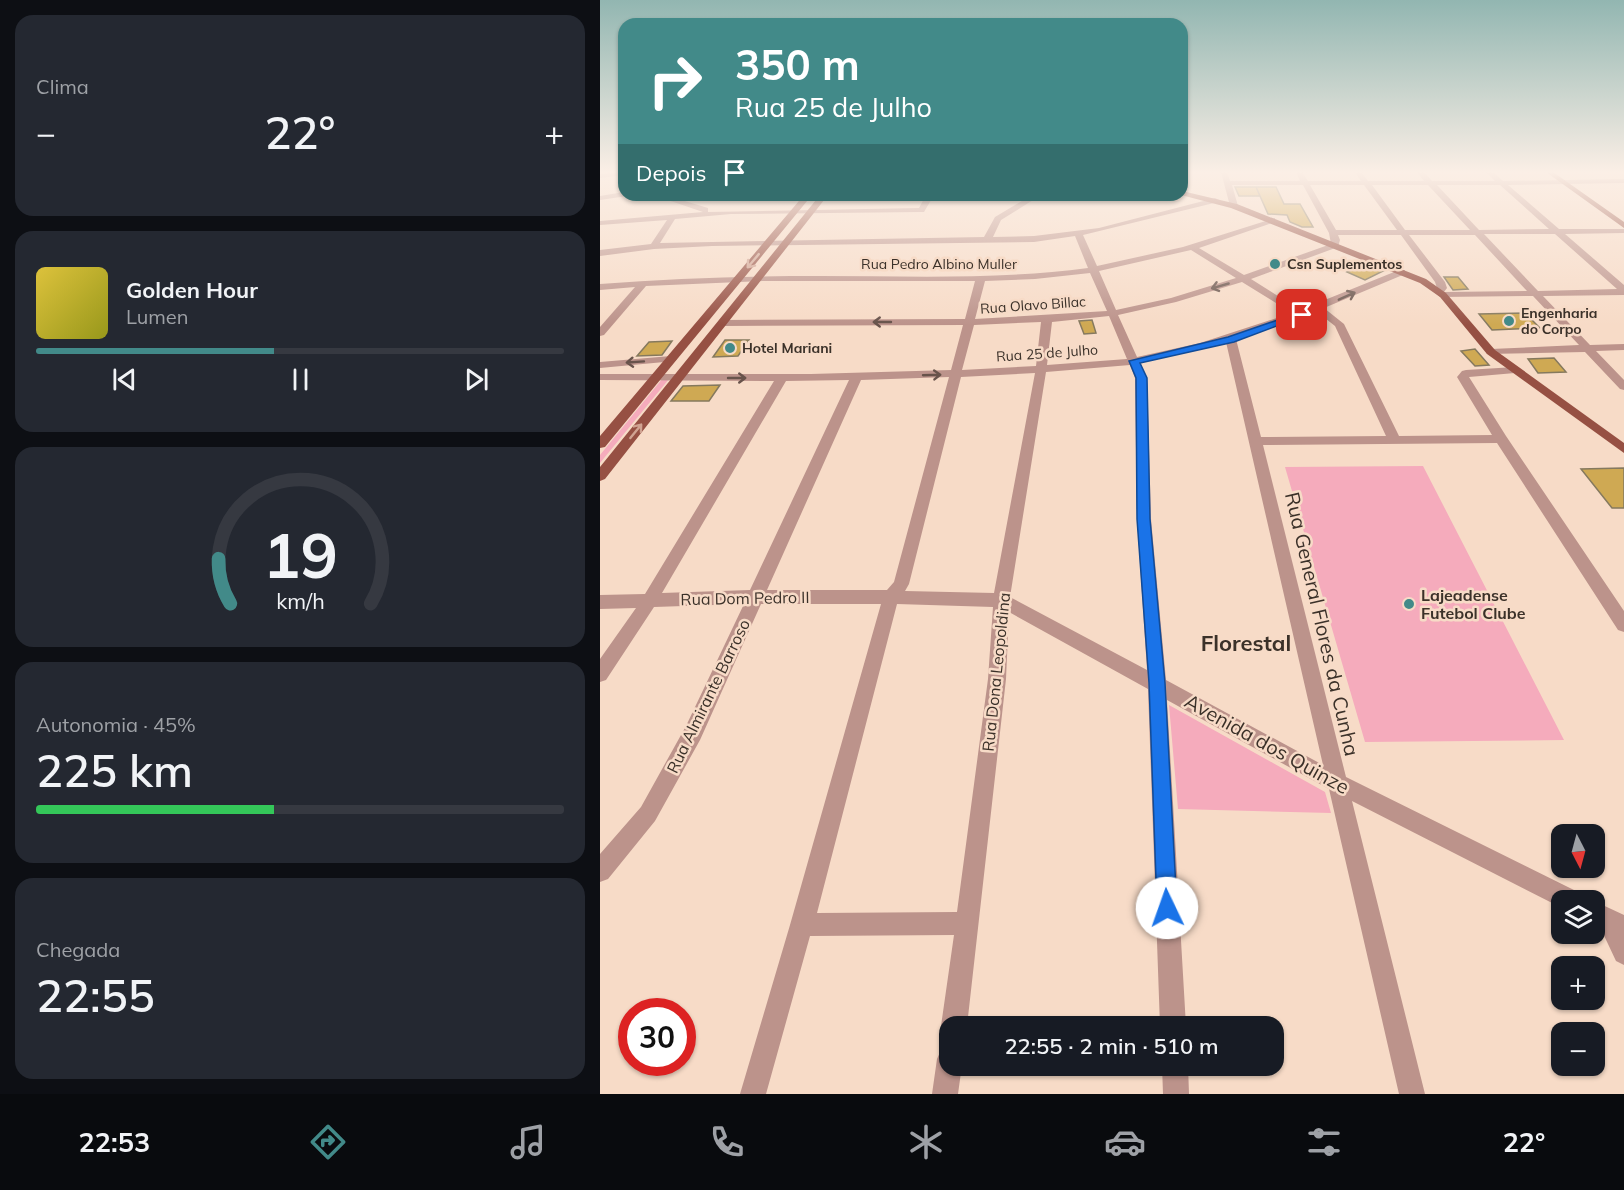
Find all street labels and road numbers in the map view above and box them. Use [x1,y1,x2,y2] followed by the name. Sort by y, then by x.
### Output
[861,255,1018,273] street label: Rua Pedro Albino Muller
[979,292,1087,318] street label: Rua Olavo Billac
[995,340,1099,366] street label: Rua 25 de Julho
[1280,489,1365,758] street label: Rua General Flores da Cunha
[680,587,810,609] street label: Rua Dom Pedro II
[978,592,1014,752] street label: Rua Dona Leopoldina
[662,616,754,776] street label: Rua Almirante Barroso
[1181,688,1354,799] street label: Avenida dos Quinze

